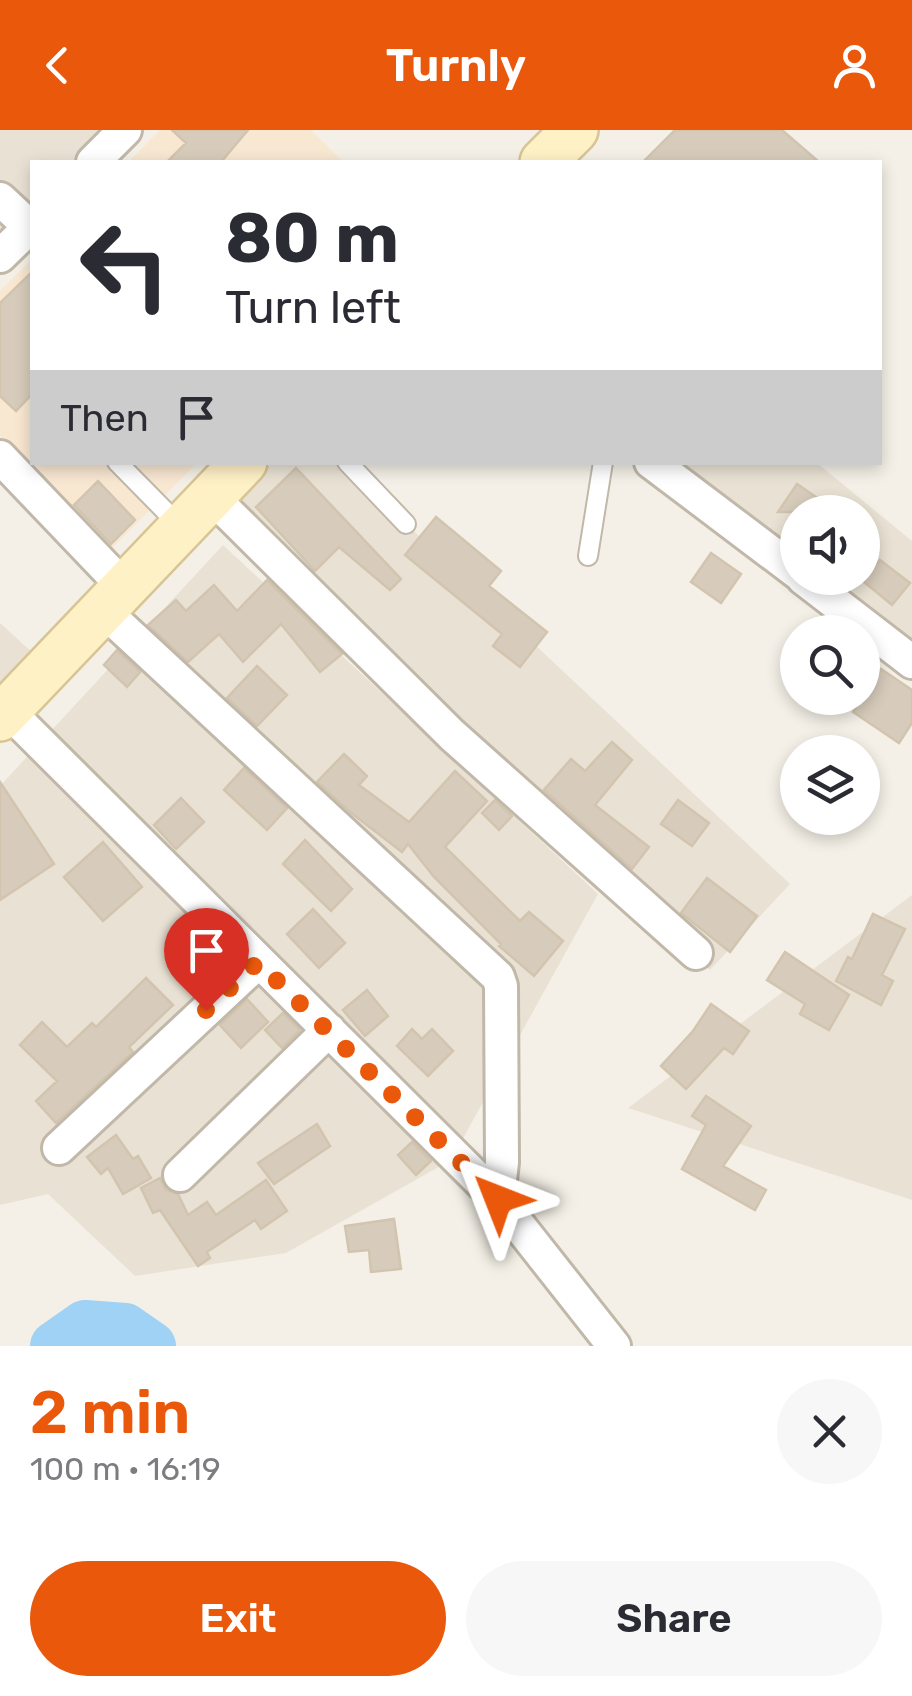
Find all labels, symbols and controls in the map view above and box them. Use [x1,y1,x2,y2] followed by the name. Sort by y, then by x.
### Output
[30,38,85,93] icon: back
[827,38,882,93] icon: person
[386,39,526,92] text: Turnly
[225,197,399,280] text: 80 m
[60,200,190,330] icon: left
[225,281,401,334] text: Turn left
[169,390,224,445] icon: arrive
[60,395,149,441] text: Then
[780,495,880,835] map controls
[780,495,880,595] button: sound
[780,615,880,715] button: search
[780,735,880,835] button: layers
[164,908,249,1011] pin
[179,923,234,978] icon: arrive
[446,1147,550,1251] position arrow
[30,1377,190,1448] text: 2 min
[777,1379,882,1484] button: close
[30,1450,221,1488] text: 100 m · 16:19
[30,1561,446,1676] button: Exit
[466,1561,882,1676] button: Share

